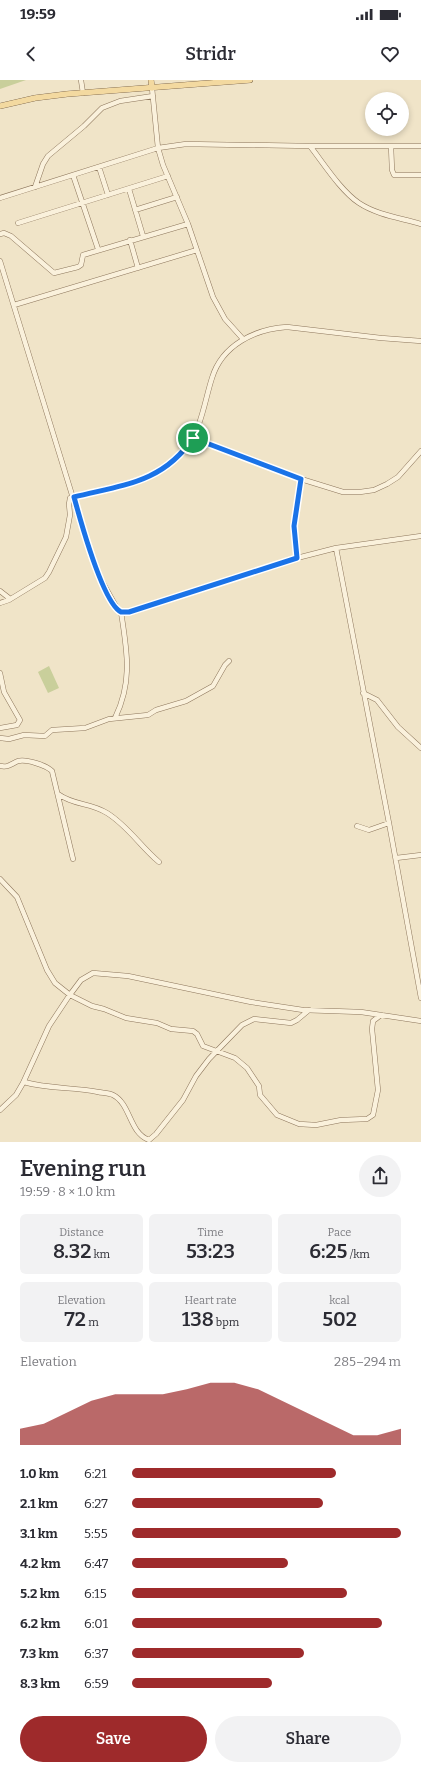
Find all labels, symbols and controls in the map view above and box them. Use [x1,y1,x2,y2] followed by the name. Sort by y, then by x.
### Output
[20,5,56,23] text: 19:59
[20,43,42,65] icon: back
[185,43,236,65] text: Stridr
[379,43,401,65] icon: heart
[365,92,409,136] map controls
[365,92,409,136] button: locate
[176,421,210,455] pin
[182,427,204,449] icon: arrive
[20,1155,146,1182] text: Evening run
[359,1155,401,1197] button: share
[20,1184,115,1199] text: 19:59 · 8 × 1.0 km
[59,1226,104,1239] text: Distance
[198,1226,223,1239] text: Time
[328,1226,351,1239] text: Pace
[53,1239,91,1263] text: 8.32
[186,1239,235,1263] text: 53:23
[309,1239,347,1263] text: 6:25
[91,1248,110,1261] text: km
[347,1248,370,1261] text: /km
[58,1294,105,1307] text: Elevation
[184,1294,237,1307] text: Heart rate
[329,1294,350,1307] text: kcal
[64,1307,86,1331] text: 72
[182,1307,214,1331] text: 138
[322,1307,357,1331] text: 502
[86,1316,99,1329] text: m
[214,1316,239,1329] text: bpm
[20,1354,77,1369] text: Elevation
[334,1354,401,1369] text: 285–294 m
[20,1466,59,1481] text: 1.0 km
[84,1466,107,1481] text: 6:21
[20,1496,58,1511] text: 2.1 km
[84,1496,108,1511] text: 6:27
[20,1526,58,1541] text: 3.1 km
[84,1526,108,1541] text: 5:55
[20,1556,61,1571] text: 4.2 km
[84,1556,108,1571] text: 6:47
[20,1586,60,1601] text: 5.2 km
[84,1586,107,1601] text: 6:15
[20,1616,60,1631] text: 6.2 km
[84,1616,108,1631] text: 6:01
[20,1646,59,1661] text: 7.3 km
[84,1646,108,1661] text: 6:37
[20,1676,60,1691] text: 8.3 km
[84,1676,109,1691] text: 6:59
[20,1716,207,1762] button: Save
[215,1716,401,1762] button: Share

